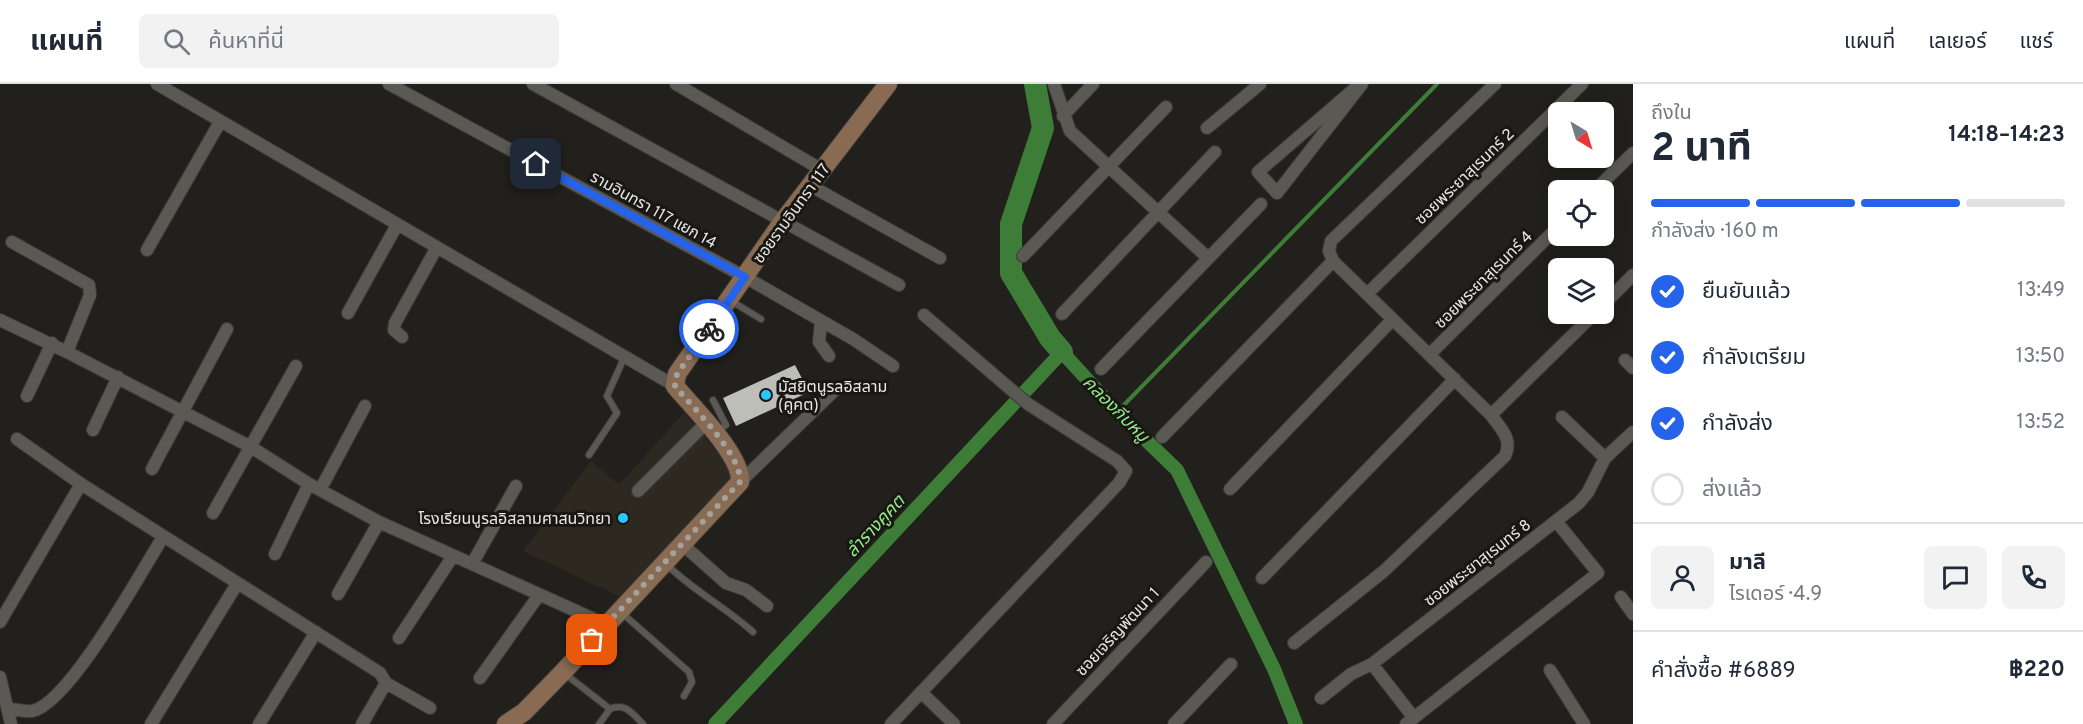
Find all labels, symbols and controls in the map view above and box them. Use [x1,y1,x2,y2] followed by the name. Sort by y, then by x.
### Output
[139,14,559,68] search box
[30,25,103,61] text: แผนที่
[160,25,193,58] icon: search
[208,29,284,56] text: ค้นหาที่นี่
[1844,29,1895,56] text: แผนที่
[1928,29,1987,56] text: เลเยอร์
[2020,29,2053,56] text: แชร์
[1651,101,1692,127] text: ถึงใน
[1548,102,1614,168] north arrow
[1548,102,1614,324] map controls
[1948,122,2065,149] text: 14:18–14:23
[1412,125,1519,230] street label: ซอยพระยาสุเรนทร์ 2
[1651,126,1752,175] text: 2 นาที
[510,138,561,189] pin
[519,147,552,180] icon: home
[750,160,836,268] street label: ซอยรามอินทรา 117
[586,168,720,254] street label: รามอินทรา 117 แยก 14
[1548,180,1614,246] button: locate
[1651,219,1779,245] text: กำลังส่ง · 160 m
[1431,227,1538,334] street label: ซอยพระยาสุเรนทร์ 4
[1548,258,1614,324] button: layers
[1651,275,1684,308] icon: check
[2017,278,2065,304] text: 13:49
[1702,279,1791,306] text: ยืนยันแล้ว
[679,299,739,359] courier
[693,313,726,346] icon: bike
[1651,341,1684,374] icon: check
[2016,344,2065,370] text: 13:50
[1702,345,1806,372] text: กำลังเตรียม
[1077,372,1154,449] water label: คลองกีบหมู
[778,378,887,416] place label: มัสยิตนูรลอิสลาม (คูคต)
[759,388,773,402] marker: มัสยิตนูรลอิสลาม (คูคต)
[1651,407,1684,440] icon: check
[2016,410,2065,436] text: 13:52
[1702,411,1773,438] text: กำลังส่ง
[1702,477,1762,504] text: ส่งแล้ว
[841,490,912,563] water label: ลำรางคูคต
[418,510,611,530] place label: โรงเรียนนูรลอิสลามศาสนวิทยา
[616,511,630,525] marker: โรงเรียนนูรลอิสลามศาสนวิทยา
[1421,516,1536,612] street label: ซอยพระยาสุเรนทร์ 8
[1651,546,1714,609] button: person
[1924,546,1987,609] button: chat
[2002,546,2065,609] button: phone
[1729,550,1766,577] text: มาลี
[1729,582,1822,608] text: ไรเดอร์ · 4.9
[1072,584,1165,681] street label: ซอยเจริญพัฒนา 1
[566,614,617,665] pin
[575,623,608,656] icon: bag
[2008,657,2065,684] text: ฿220
[1651,658,1796,685] text: คำสั่งซื้อ #6889

